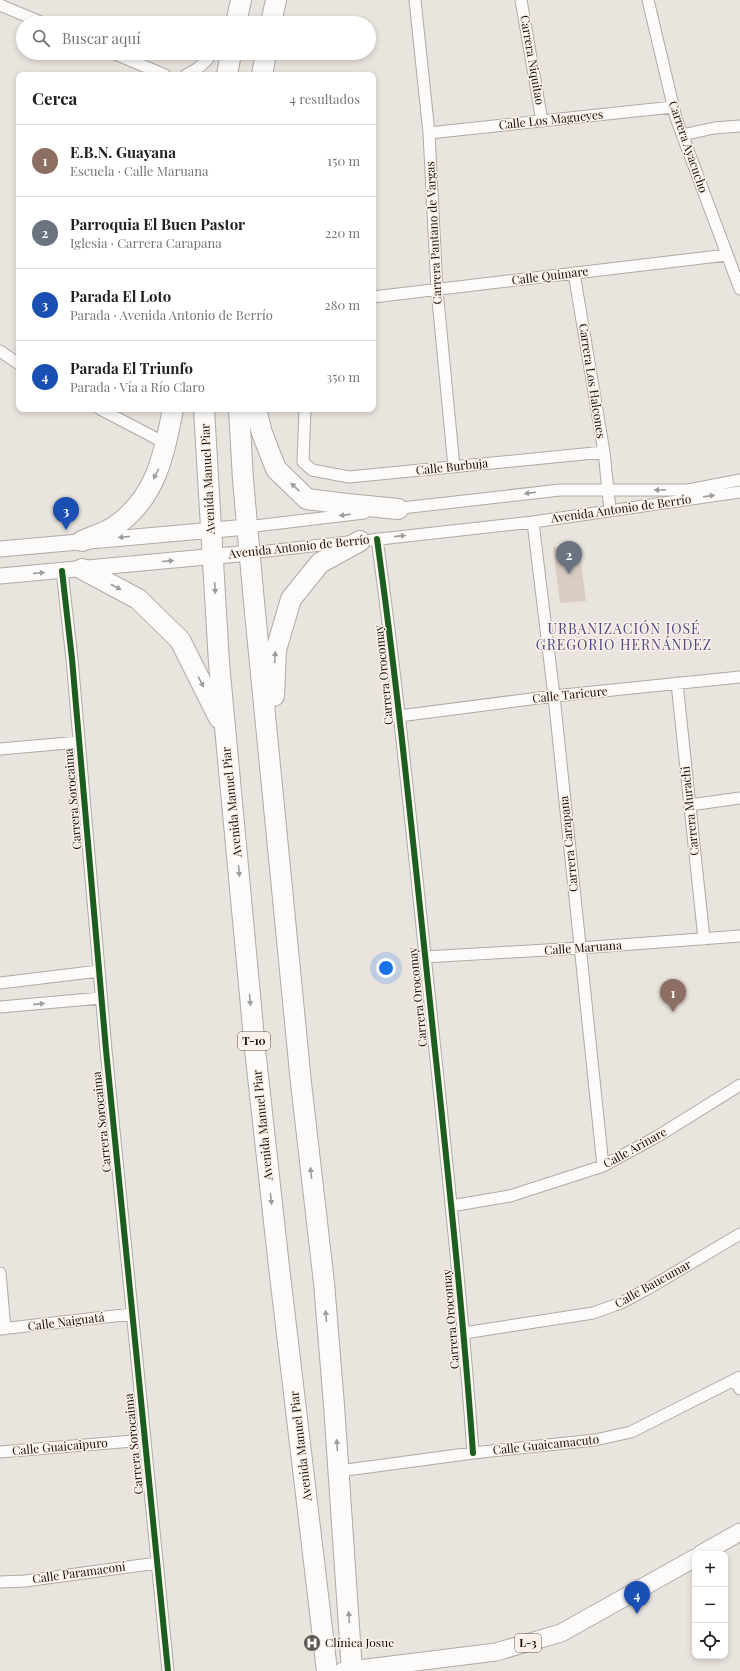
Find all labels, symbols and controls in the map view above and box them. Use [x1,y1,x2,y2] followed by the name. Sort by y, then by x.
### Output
[517,14,549,106] street label: Carrera Niquitao
[16,16,376,60] search box
[30,27,52,49] icon: search
[62,28,141,48] text: Buscar aquí
[32,87,77,109] text: Cerca
[290,90,360,107] text: 4 resultados
[666,99,712,195] street label: Carrera Ayacucho
[498,106,604,132] street label: Calle Los Magueyes
[70,142,176,162] text: E.B.N. Guayana
[43,152,47,169] text: 1
[327,152,360,169] text: 150 m
[421,161,445,305] street label: Carrera Pantano de Vargas
[70,162,208,179] text: Escuela · Calle Maruana
[70,214,245,234] text: Parroquia El Buen Pastor
[42,224,48,241] text: 2
[325,224,360,241] text: 220 m
[70,234,222,251] text: Iglesia · Carrera Carapana
[511,262,589,288] street label: Calle Quimare
[70,286,171,306] text: Parada El Loto
[42,296,48,313] text: 3
[324,296,360,313] text: 280 m
[70,306,273,323] text: Parada · Avenida Antonio de Berrío
[576,322,610,439] street label: Carrera Los Halcones
[70,358,193,378] text: Parada El Triunfo
[42,368,48,385] text: 4
[326,368,360,385] text: 350 m
[70,378,205,395] text: Parada · Vía a Río Claro
[196,423,218,536] street label: Avenida Manuel Piar
[415,454,489,478] street label: Calle Burbuja
[153,468,160,480] one-way arrow
[290,482,300,492] one-way arrow
[653,487,666,493] one-way arrow
[524,490,536,497] one-way arrow
[549,490,693,526] street label: Avenida Antonio de Berrío
[703,493,715,499] one-way arrow
[53,497,79,530] pin: 3
[339,512,351,518] one-way arrow
[227,531,371,561] street label: Avenida Antonio de Berrío
[394,533,406,540] one-way arrow
[118,534,130,541] one-way arrow
[556,541,582,574] pin: 2
[162,558,174,564] one-way arrow
[33,569,45,576] one-way arrow
[211,582,218,594] one-way arrow
[110,584,122,591] one-way arrow
[536,619,712,654] district label: URBANIZACIÓN JOSÉ GREGORIO HERNÁNDEZ
[370,624,396,726] street label: Carrera Orocomay
[272,651,279,663] one-way arrow
[198,676,204,687] one-way arrow
[531,682,608,706] street label: Calle Taricure
[217,746,245,859] street label: Avenida Manuel Piar
[60,748,84,850] street label: Carrera Sorocaima
[676,765,702,857] street label: Carrera Murachi
[555,795,581,893] street label: Carrera Carapana
[235,865,242,877] one-way arrow
[544,936,622,958] street label: Calle Maruana
[404,946,430,1048] street label: Carrera Orocomay
[376,958,396,978] your location
[660,979,686,1012] pin: 1
[247,994,254,1006] one-way arrow
[33,1000,45,1007] one-way arrow
[238,1032,270,1050] road number: T-10
[248,1069,276,1182] street label: Avenida Manuel Piar
[88,1071,114,1173] street label: Carrera Sorocaima
[600,1123,669,1171] street label: Calle Arinare
[308,1167,315,1179] one-way arrow
[268,1193,275,1205] one-way arrow
[611,1255,694,1311] street label: Calle Baucumar
[438,1268,462,1370] street label: Carrera Orocomay
[27,1308,105,1334] street label: Calle Naiguatá
[323,1310,330,1322] one-way arrow
[285,1390,315,1503] street label: Avenida Manuel Piar
[120,1393,146,1495] street label: Carrera Sorocaima
[492,1430,600,1458] street label: Calle Guaicamacuto
[11,1434,109,1458] street label: Calle Guaicaipuro
[333,1439,340,1451] one-way arrow
[692,1551,728,1659] map controls
[692,1551,728,1587] button: +
[31,1557,127,1586] street label: Calle Paramaconí
[624,1581,650,1614] pin: 4
[692,1587,728,1623] button: −
[345,1611,352,1623] one-way arrow
[692,1623,728,1659] button: locate
[302,1633,322,1653] hospital icon: Clínica Josue
[325,1634,394,1650] place label: Clínica Josue
[515,1634,541,1652] road number: L-3

